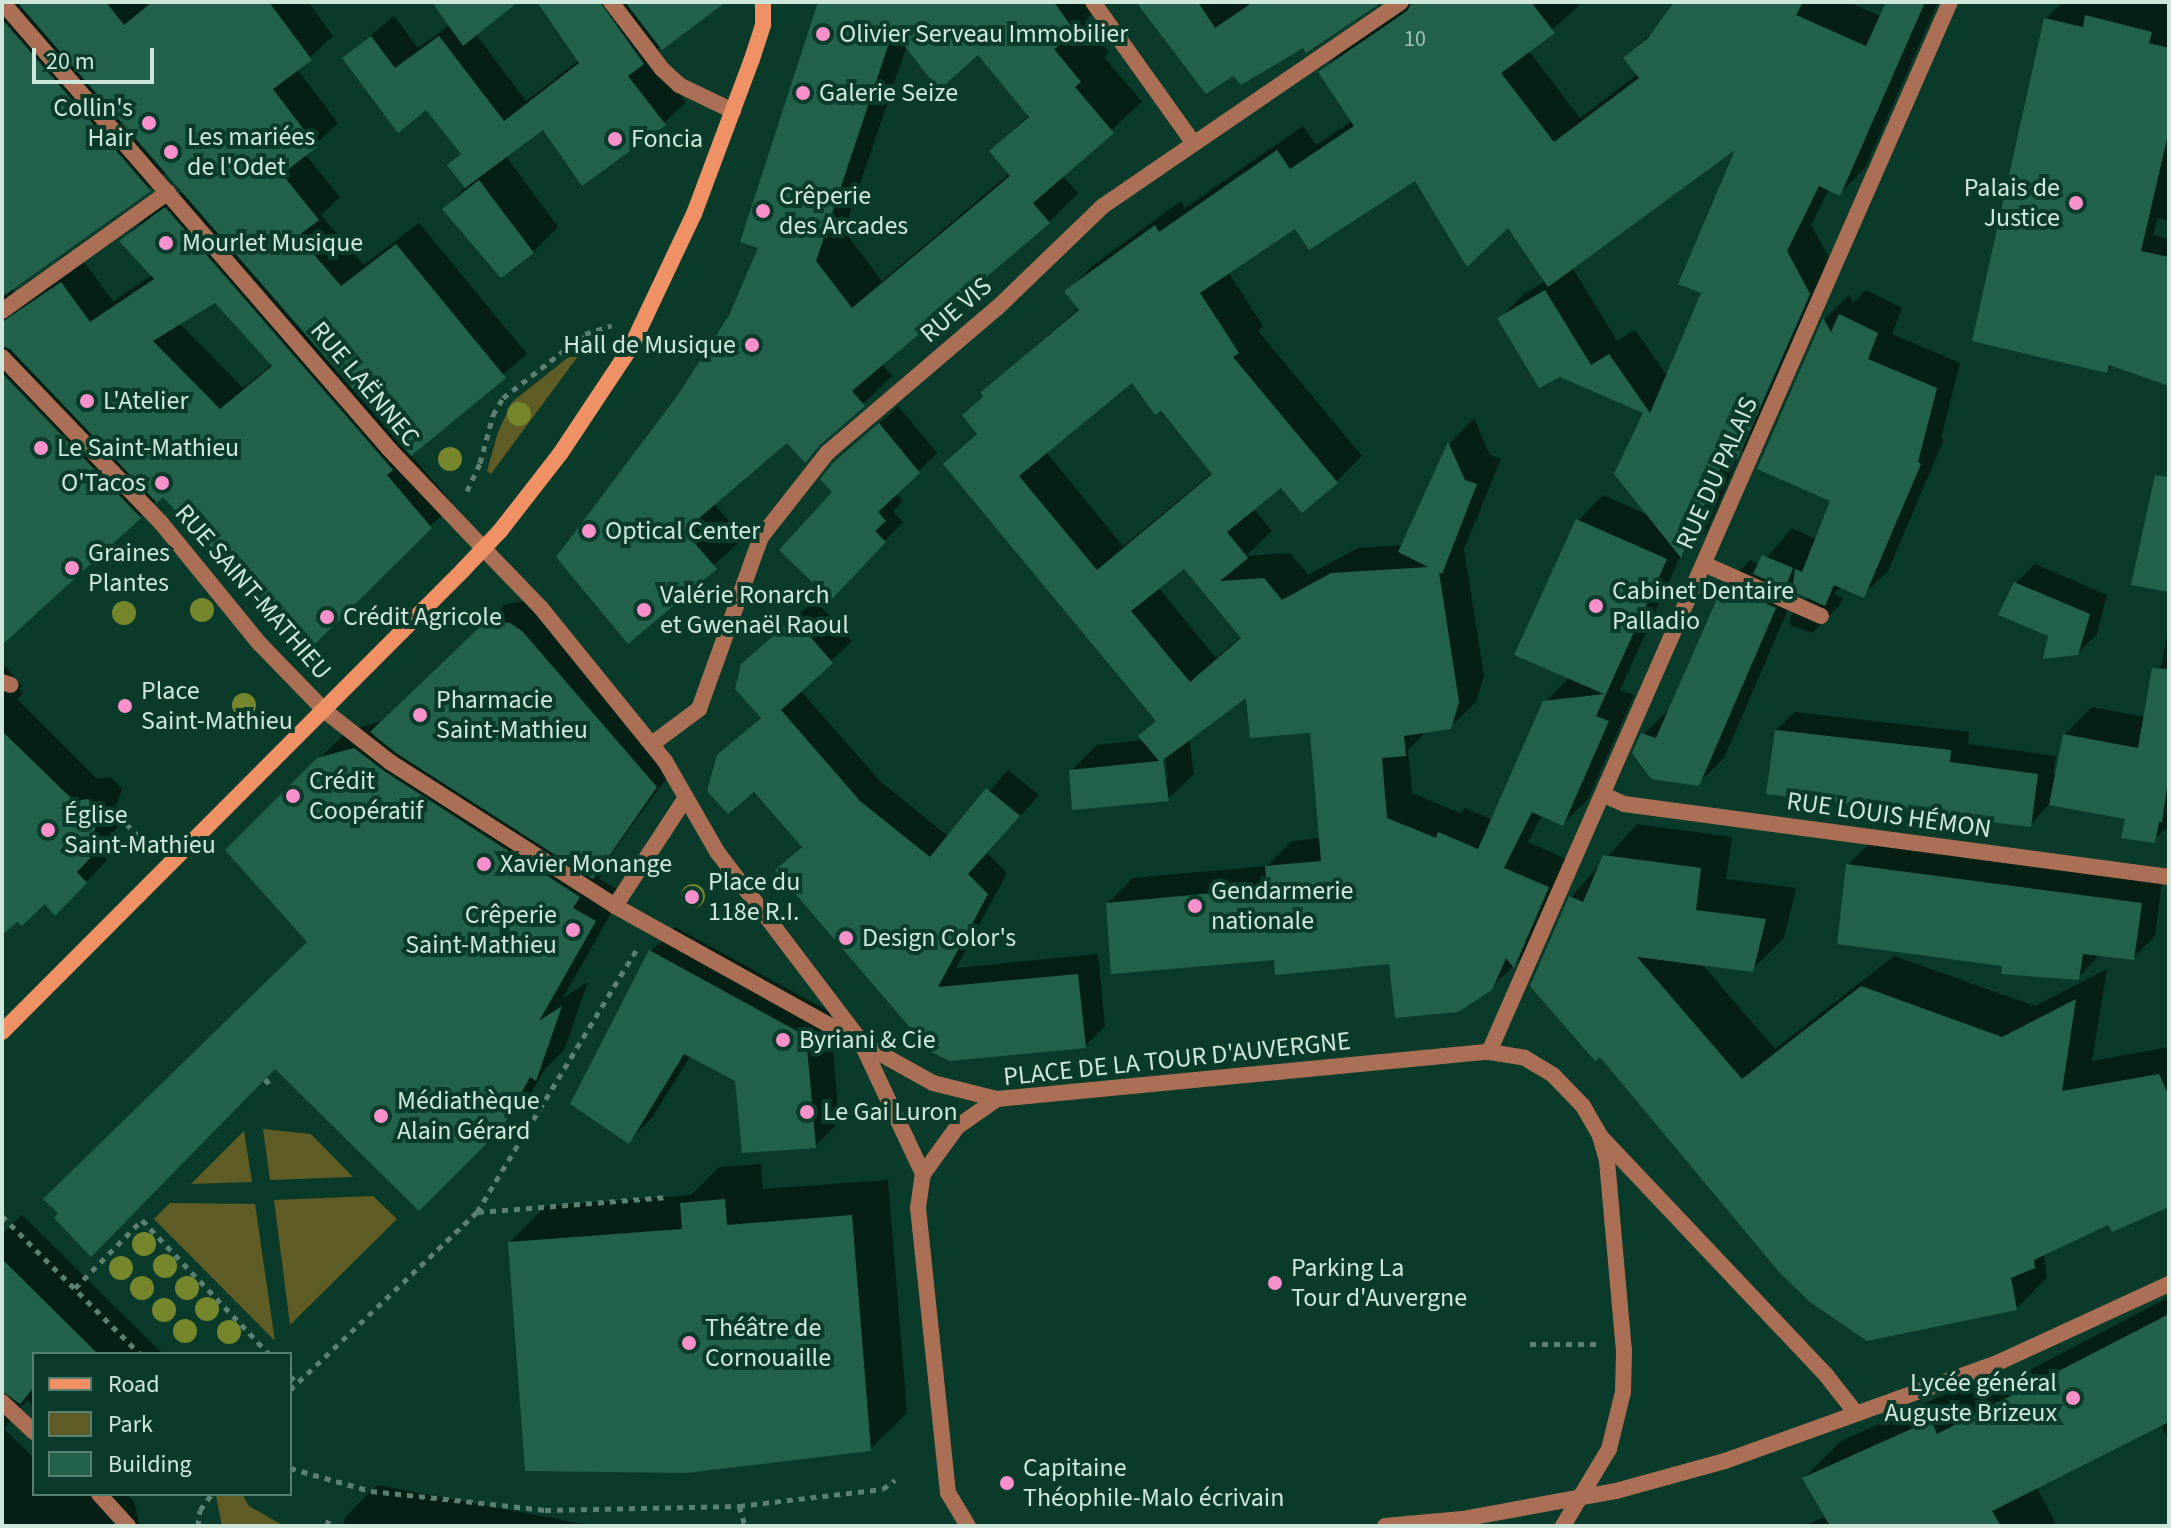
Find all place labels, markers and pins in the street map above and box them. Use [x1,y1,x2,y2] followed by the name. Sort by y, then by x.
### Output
[839,18,1128,50] place label: Olivier Serveau Immobilier
[814,25,832,43] marker: Olivier Serveau Immobilier
[819,77,958,109] place label: Galerie Seize
[794,84,812,102] marker: Galerie Seize
[53,92,133,154] place label: Collin's Hair
[140,114,158,132] marker: Collin's Hair
[187,121,315,182] place label: Les mariées de l'Odet
[631,123,703,155] place label: Foncia
[606,130,624,148] marker: Foncia
[162,143,180,161] marker: Les mariées de l'Odet
[1964,172,2060,234] place label: Palais de Justice
[779,180,908,242] place label: Crêperie des Arcades
[2067,194,2085,212] marker: Palais de Justice
[754,202,772,220] marker: Crêperie des Arcades
[182,227,363,259] place label: Mourlet Musique
[157,234,175,252] marker: Mourlet Musique
[563,329,736,361] place label: Hall de Musique
[743,336,761,354] marker: Hall de Musique
[103,385,188,417] place label: L'Atelier
[78,392,96,410] marker: L'Atelier
[57,432,239,464] place label: Le Saint-Mathieu
[32,439,50,457] marker: Le Saint-Mathieu
[61,467,146,499] place label: O'Tacos
[153,474,171,492] marker: O'Tacos
[605,515,760,547] place label: Optical Center
[580,522,598,540] marker: Optical Center
[88,537,170,598] place label: Graines Plantes
[63,559,81,577] marker: Graines Plantes
[1612,575,1794,636] place label: Cabinet Dentaire Palladio
[660,579,849,640] place label: Valérie Ronarch et Gwenaël Raoul
[1587,597,1605,615] marker: Cabinet Dentaire Palladio
[343,601,502,633] place label: Crédit Agricole
[635,601,653,619] marker: Valérie Ronarch et Gwenaël Raoul
[318,608,336,626] marker: Crédit Agricole
[141,675,293,736] place label: Place Saint-Mathieu
[436,684,588,746] place label: Pharmacie Saint-Mathieu
[116,697,134,715] marker: Place Saint-Mathieu
[411,706,429,724] marker: Pharmacie Saint-Mathieu
[309,765,423,826] place label: Crédit Coopératif
[284,787,302,805] marker: Crédit Coopératif
[64,799,216,860] place label: Église Saint-Mathieu
[39,821,57,839] marker: Église Saint-Mathieu
[500,848,672,880] place label: Xavier Monange
[475,855,493,873] marker: Xavier Monange
[708,866,800,928] place label: Place du 118e R.I.
[1211,875,1353,936] place label: Gendarmerie nationale
[683,888,701,906] marker: Place du 118e R.I.
[1186,897,1204,915] marker: Gendarmerie nationale
[405,899,557,960] place label: Crêperie Saint-Mathieu
[564,921,582,939] marker: Crêperie Saint-Mathieu
[862,922,1016,954] place label: Design Color's
[837,929,855,947] marker: Design Color's
[799,1024,936,1056] place label: Byriani & Cie
[774,1031,792,1049] marker: Byriani & Cie
[397,1085,540,1146] place label: Médiathèque Alain Gérard
[823,1096,958,1128] place label: Le Gai Luron
[798,1103,816,1121] marker: Le Gai Luron
[372,1107,390,1125] marker: Médiathèque Alain Gérard
[1291,1252,1467,1314] place label: Parking La Tour d'Auvergne
[1266,1274,1284,1292] marker: Parking La Tour d'Auvergne
[705,1312,831,1374] place label: Théâtre de Cornouaille
[680,1334,698,1352] marker: Théâtre de Cornouaille
[1885,1367,2057,1428] place label: Lycée général Auguste Brizeux
[2064,1389,2082,1407] marker: Lycée général Auguste Brizeux
[1023,1452,1284,1514] place label: Capitaine Théophile-Malo écrivain
[998,1474,1016,1492] marker: Capitaine Théophile-Malo écrivain

